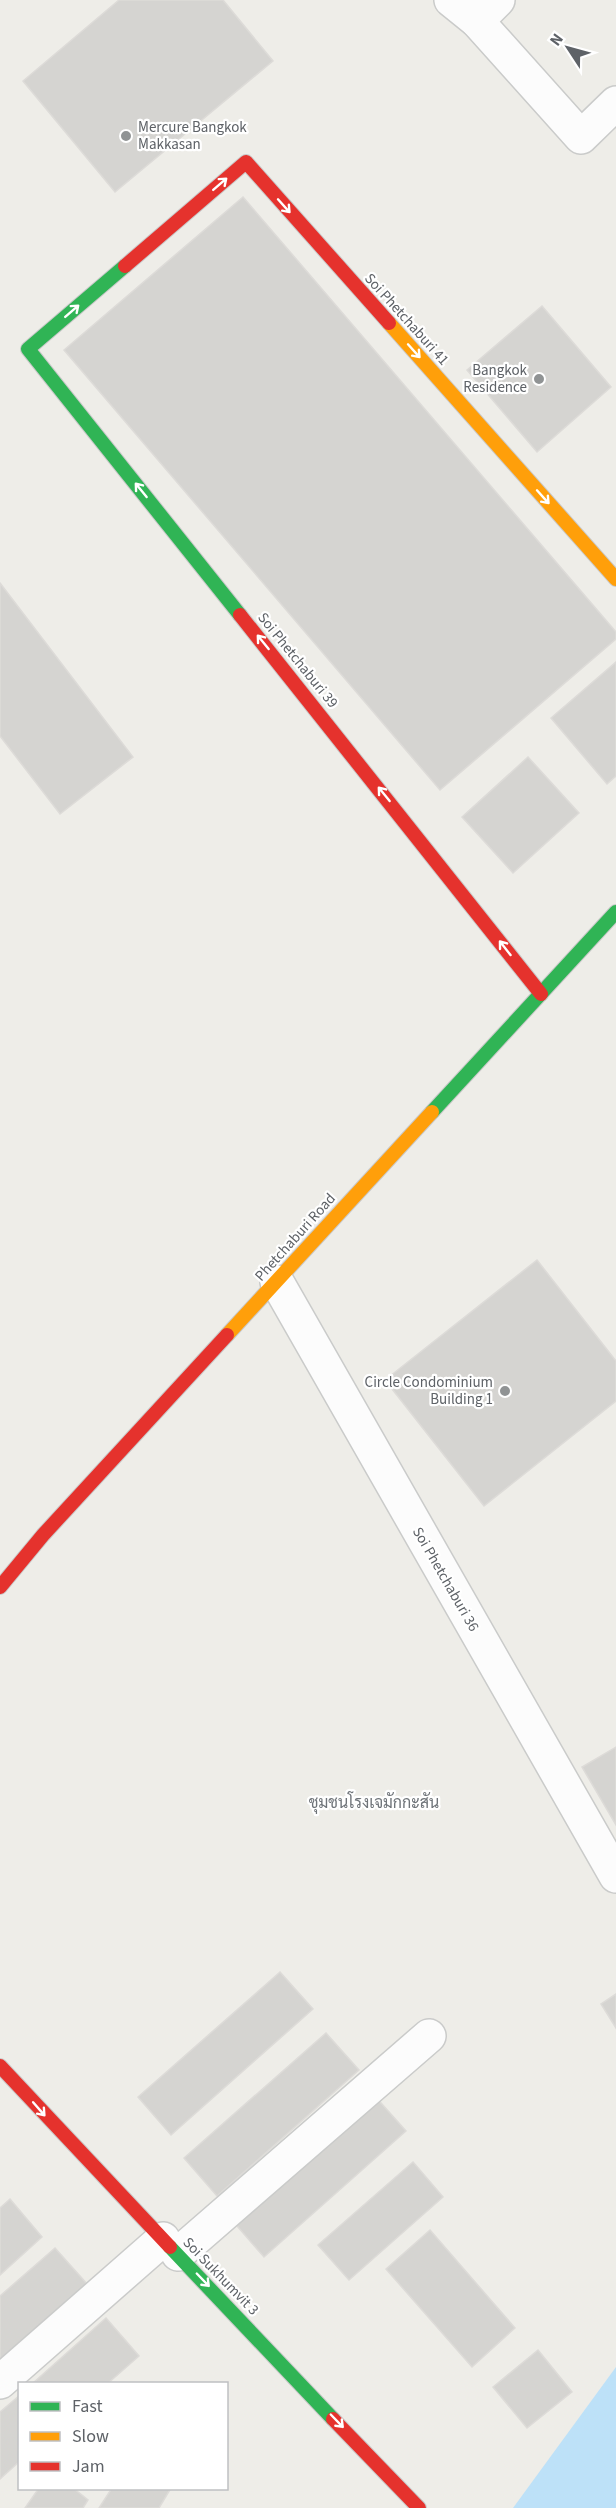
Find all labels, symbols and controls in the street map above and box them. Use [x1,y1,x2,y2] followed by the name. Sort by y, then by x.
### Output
[538,18,598,78] north arrow
[545,29,569,51] text: N
[138,117,247,155] place label: Mercure Bangkok Makkasan
[119,129,133,143] marker: Mercure Bangkok Makkasan
[212,177,227,191] one-way arrow
[277,198,291,213] one-way arrow
[360,269,454,370] street label: Soi Phetchaburi 41
[64,304,80,317] one-way arrow
[407,344,421,359] one-way arrow
[463,360,528,398] place label: Bangkok Residence
[532,372,546,386] marker: Bangkok Residence
[134,482,147,498] one-way arrow
[536,489,550,504] one-way arrow
[252,608,343,713] street label: Soi Phetchaburi 39
[256,634,269,650] one-way arrow
[378,787,391,803] one-way arrow
[498,940,511,956] one-way arrow
[250,1189,341,1286] street label: Phetchaburi Road
[365,1372,493,1410] place label: Circle Condominium Building 1
[498,1384,512,1398] marker: Circle Condominium Building 1
[407,1523,484,1635] street label: Soi Phetchaburi 36
[309,1791,439,1814] district label: ชุมชนโรงเจมักกะสัน
[32,2101,46,2116] one-way arrow
[178,2233,263,2320] street label: Soi Sukhumvit 3
[196,2273,210,2288] one-way arrow
[18,2382,228,2490] legend
[72,2394,103,2419] text: Fast
[330,2414,345,2429] one-way arrow
[72,2424,109,2449] text: Slow
[72,2454,105,2479] text: Jam

